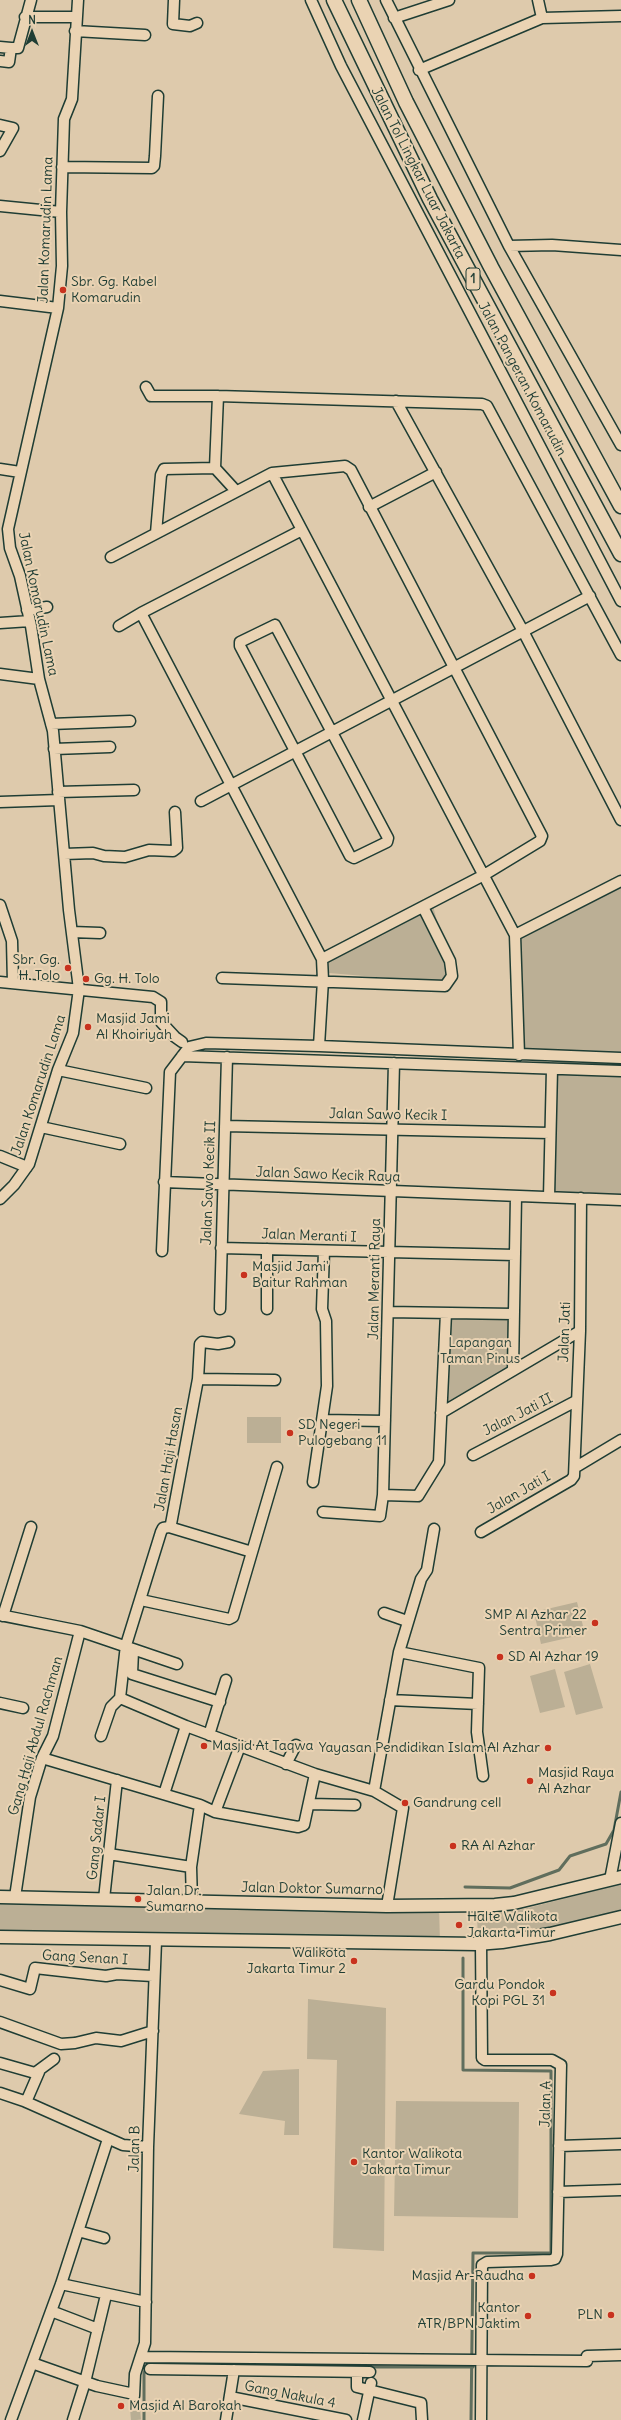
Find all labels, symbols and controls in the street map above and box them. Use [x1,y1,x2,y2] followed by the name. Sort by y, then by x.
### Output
[12,12,52,52] north arrow
[28,13,36,27] text: N
[367,84,469,262] street label: Jalan Tol Lingkar Luar Jakarta
[35,156,57,304] street label: Jalan Komarudin Lama
[466,268,480,290] road number: 1
[71,274,157,306] place label: Sbr. Gg. Kabel Komarudin
[58,285,68,295] marker: Sbr. Gg. Kabel Komarudin
[474,299,570,459] street label: Jalan Pangeran Komarudin
[15,531,61,677] street label: Jalan Komarudin Lama
[13,952,60,984] place label: Sbr. Gg. H. Tolo
[63,963,73,973] marker: Sbr. Gg. H. Tolo
[94,971,160,987] place label: Gg. H. Tolo
[81,974,91,984] marker: Gg. H. Tolo
[96,1011,172,1044] place label: Masjid Jami Al Khoiriyah
[8,1013,70,1157] street label: Jalan Komarudin Lama
[83,1022,93,1032] marker: Masjid Jami Al Khoiriyah
[329,1106,447,1124] street label: Jalan Sawo Kecik I
[198,1121,220,1245] street label: Jalan Sawo Kecik II
[255,1164,401,1186] street label: Jalan Sawo Kecik Raya
[366,1218,384,1340] street label: Jalan Meranti Raya
[261,1226,357,1246] street label: Jalan Meranti I
[252,1259,348,1292] place label: Masjid Jami' Baitur Rahman
[239,1270,249,1280] marker: Masjid Jami' Baitur Rahman
[556,1301,574,1363] street label: Jalan Jati
[440,1335,520,1368] park label: Lapangan Taman Pinus
[480,1390,556,1440] street label: Jalan Jati II
[152,1405,186,1513] street label: Jalan Haji Hasan
[298,1417,387,1450] place label: SD Negeri Pulogebang 11
[285,1428,295,1438] marker: SD Negeri Pulogebang 11
[484,1468,554,1518] street label: Jalan Jati I
[485,1607,587,1640] place label: SMP Al Azhar 22 Sentra Primer
[590,1618,600,1628] marker: SMP Al Azhar 22 Sentra Primer
[508,1649,599,1665] place label: SD Al Azhar 19
[495,1652,505,1662] marker: SD Al Azhar 19
[5,1654,67,1818] street label: Gang Haji Abdul Rachman
[212,1738,313,1754] place label: Masjid At Taqwa
[319,1740,540,1756] place label: Yayasan Pendidikan Islam Al Azhar
[199,1741,209,1751] marker: Masjid At Taqwa
[543,1743,553,1753] marker: Yayasan Pendidikan Islam Al Azhar
[538,1765,614,1798] place label: Masjid Raya Al Azhar
[525,1776,535,1786] marker: Masjid Raya Al Azhar
[84,1795,110,1881] street label: Gang Sadar I
[413,1795,501,1811] place label: Gandrung cell
[400,1798,410,1808] marker: Gandrung cell
[461,1838,535,1854] place label: RA Al Azhar
[448,1841,458,1851] marker: RA Al Azhar
[241,1879,383,1899] street label: Jalan Doktor Sumarno
[146,1883,204,1916] place label: Jalan Dr. Sumarno
[133,1894,143,1904] marker: Jalan Dr. Sumarno
[467,1909,558,1942] place label: Halte Walikota Jakarta Timur
[454,1920,464,1930] marker: Halte Walikota Jakarta Timur
[247,1945,346,1978] place label: Walikota Jakarta Timur 2
[41,1947,129,1969] street label: Gang Senan I
[349,1956,359,1966] marker: Walikota Jakarta Timur 2
[454,1977,545,2010] place label: Gardu Pondok Kopi PGL 31
[548,1988,558,1998] marker: Gardu Pondok Kopi PGL 31
[537,2081,555,2127] street label: Jalan A
[126,2125,144,2173] street label: Jalan B
[362,2146,462,2178] place label: Kantor Walikota Jakarta Timur
[349,2157,359,2167] marker: Kantor Walikota Jakarta Timur
[412,2268,524,2284] place label: Masjid Ar-Raudha
[527,2271,537,2281] marker: Masjid Ar-Raudha
[417,2300,520,2332] place label: Kantor ATR/BPN Jaktim
[577,2307,603,2323] place label: PLN
[606,2310,616,2320] marker: PLN
[523,2311,533,2321] marker: Kantor ATR/BPN Jaktim
[243,2378,337,2412] street label: Gang Nakula 4
[129,2398,242,2414] place label: Masjid Al Barokah
[116,2401,126,2411] marker: Masjid Al Barokah

